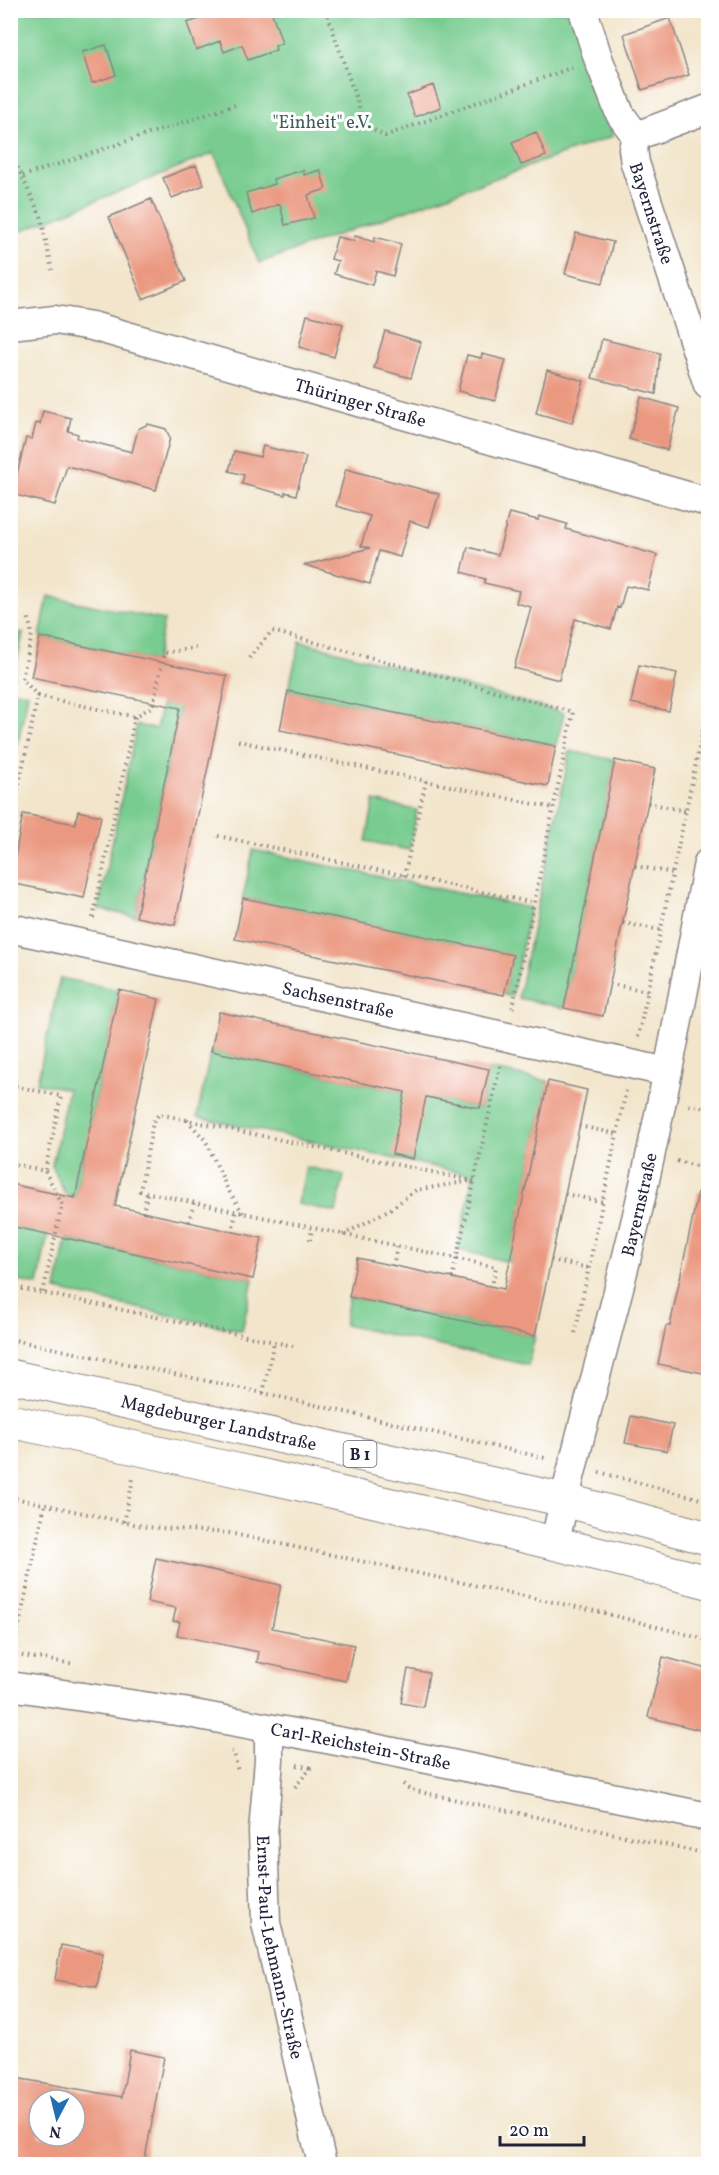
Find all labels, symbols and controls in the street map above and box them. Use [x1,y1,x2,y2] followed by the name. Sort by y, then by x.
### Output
[273,111,371,136] park label: "Einheit" e.V.
[622,159,679,268] street label: Bayernstraße
[291,373,429,435] street label: Thüringer Straße
[279,977,396,1026] street label: Sachsenstraße
[616,1150,665,1259] street label: Bayernstraße
[118,1390,319,1458] street label: Magdeburger Landstraße
[344,1441,376,1467] road number: B 1
[268,1718,453,1778] street label: Carl-Reichstein-Straße
[249,1835,308,2062] street label: Ernst-Paul-Lehmann-Straße
[27,2088,87,2148] north arrow
[500,2109,584,2147] scale bar
[48,2119,63,2143] text: N
[509,2119,549,2144] text: 20 m

